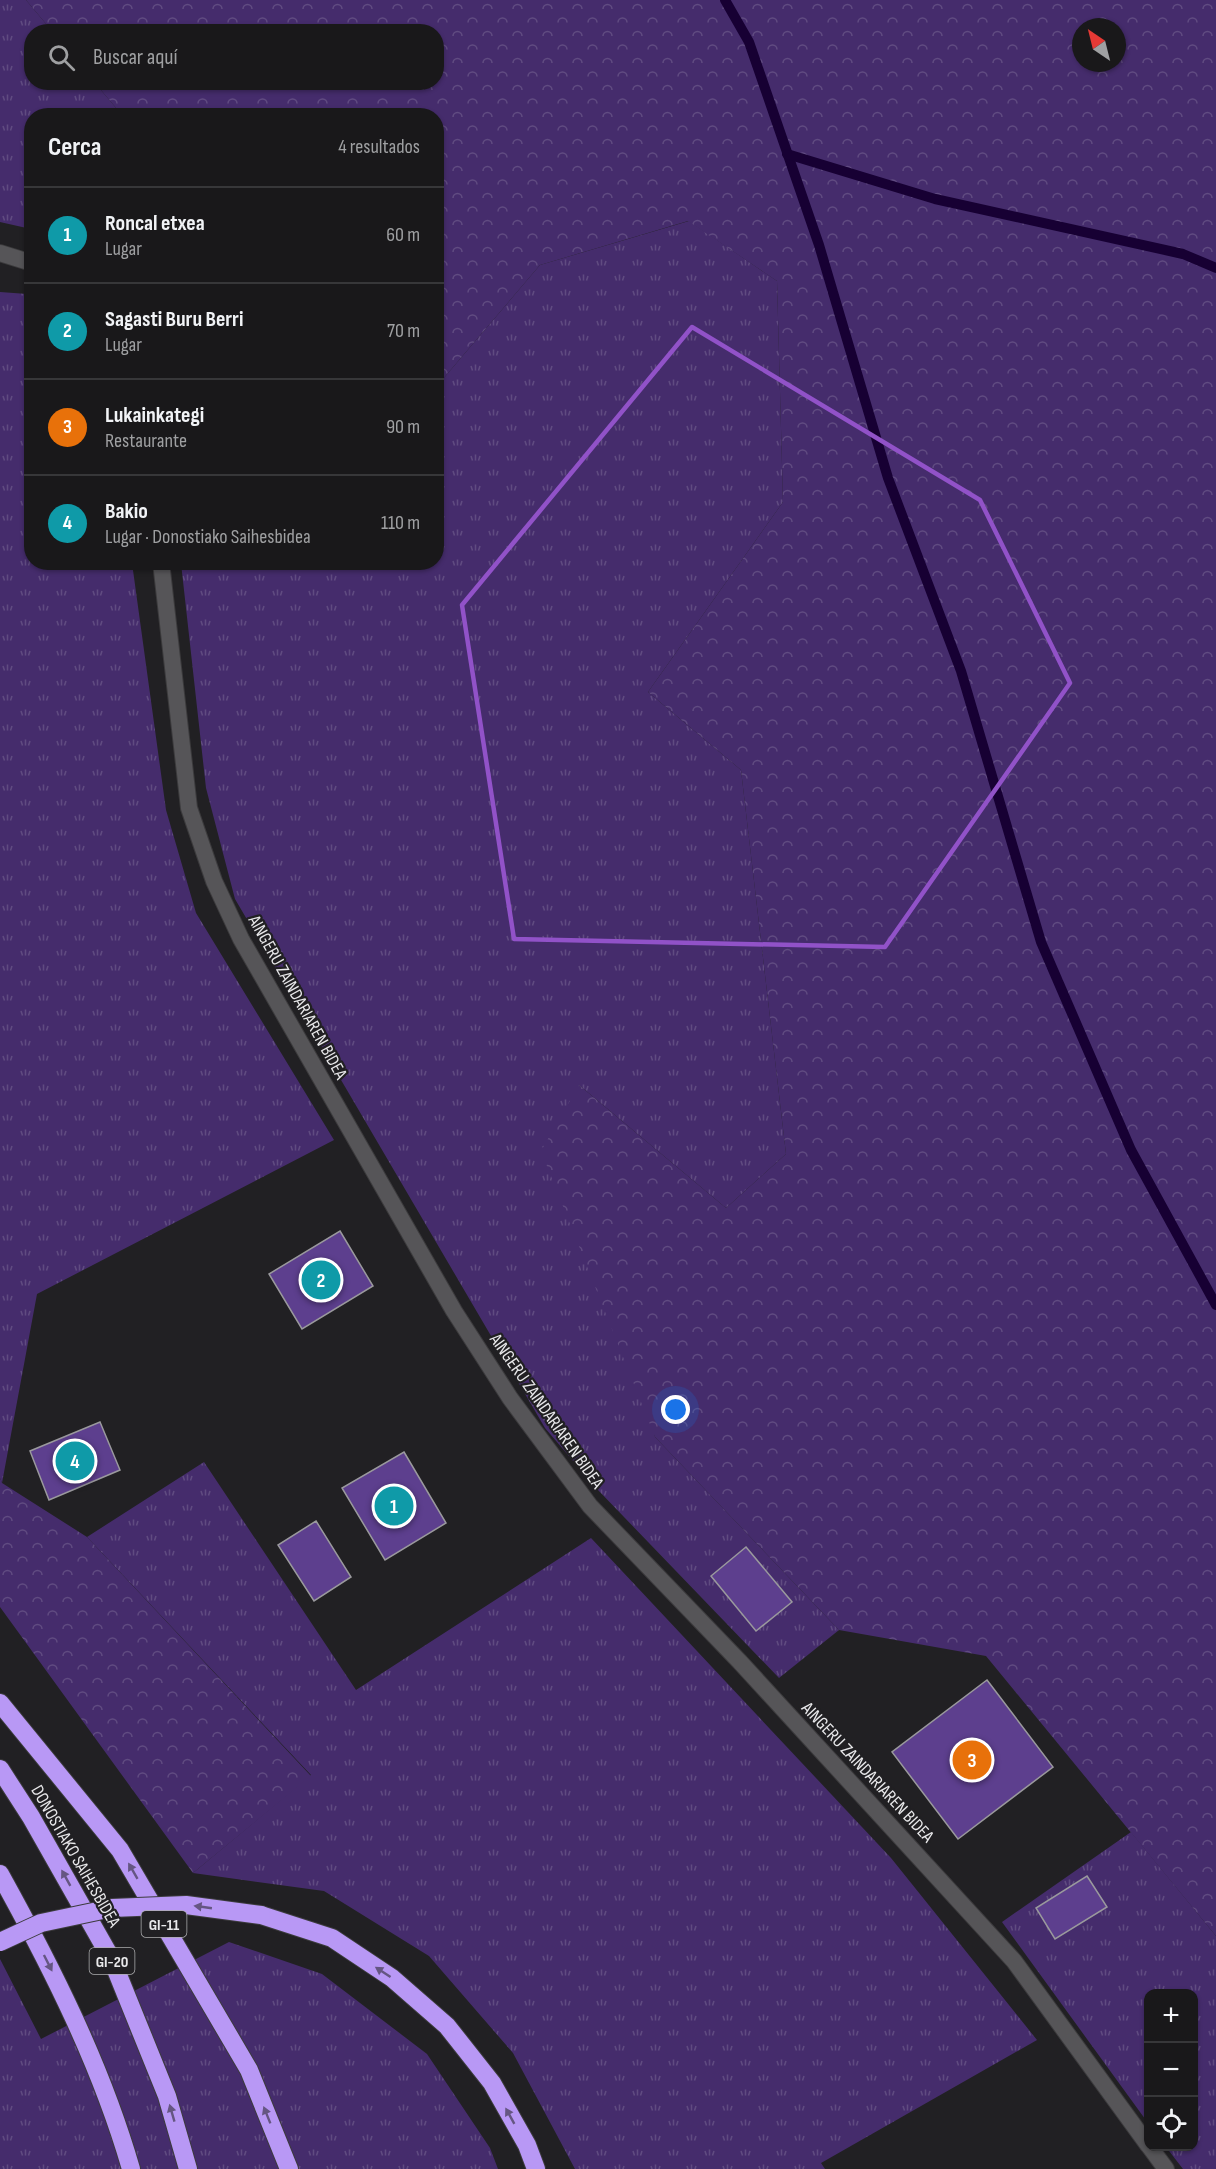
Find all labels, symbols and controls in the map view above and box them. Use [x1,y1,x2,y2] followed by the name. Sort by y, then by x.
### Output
[1072,18,1126,72] north arrow
[24,24,444,90] search box
[45,41,78,74] icon: search
[93,44,178,71] text: Buscar aquí
[48,132,101,163] text: Cerca
[338,135,420,159] text: 4 resultados
[105,210,205,237] text: Roncal etxea
[64,223,71,247] text: 1
[386,223,420,247] text: 60 m
[105,237,142,261] text: Lugar
[105,306,243,333] text: Sagasti Buru Berri
[63,319,72,343] text: 2
[387,319,420,343] text: 70 m
[105,333,142,357] text: Lugar
[105,402,204,429] text: Lukainkategi
[63,415,72,439] text: 3
[386,415,420,439] text: 90 m
[105,429,187,453] text: Restaurante
[105,498,148,525] text: Bakio
[63,511,72,535] text: 4
[381,511,420,535] text: 110 m
[105,525,311,549] text: Lugar · Donostiako Saihesbidea
[243,911,352,1083] street label: AINGERU ZAINDARIAREN BIDEA
[302,1258,340,1302] pin: 2
[485,1329,608,1493] street label: AINGERU ZAINDARIAREN BIDEA
[661,1395,690,1424] your location
[56,1438,94,1484] pin: 4
[374,1484,414,1528] pin: 1
[796,1697,938,1847] street label: AINGERU ZAINDARIAREN BIDEA
[952,1738,992,1782] pin: 3
[26,1782,125,1931] street label: DONOSTIAKO SAIHESBIDEA
[127,1863,138,1879] one-way arrow
[61,1870,71,1887] one-way arrow
[193,1902,212,1912] one-way arrow
[142,1911,186,1937] road number: GI-11
[90,1948,134,1974] road number: GI-20
[43,1954,52,1971] one-way arrow
[375,1966,391,1977] one-way arrow
[1144,1989,1198,2151] map controls
[1144,1989,1198,2043] button: +
[1144,2043,1198,2097] button: −
[1144,2097,1198,2151] button: locate
[167,2104,176,2122] one-way arrow
[262,2106,271,2124] one-way arrow
[505,2108,516,2124] one-way arrow

